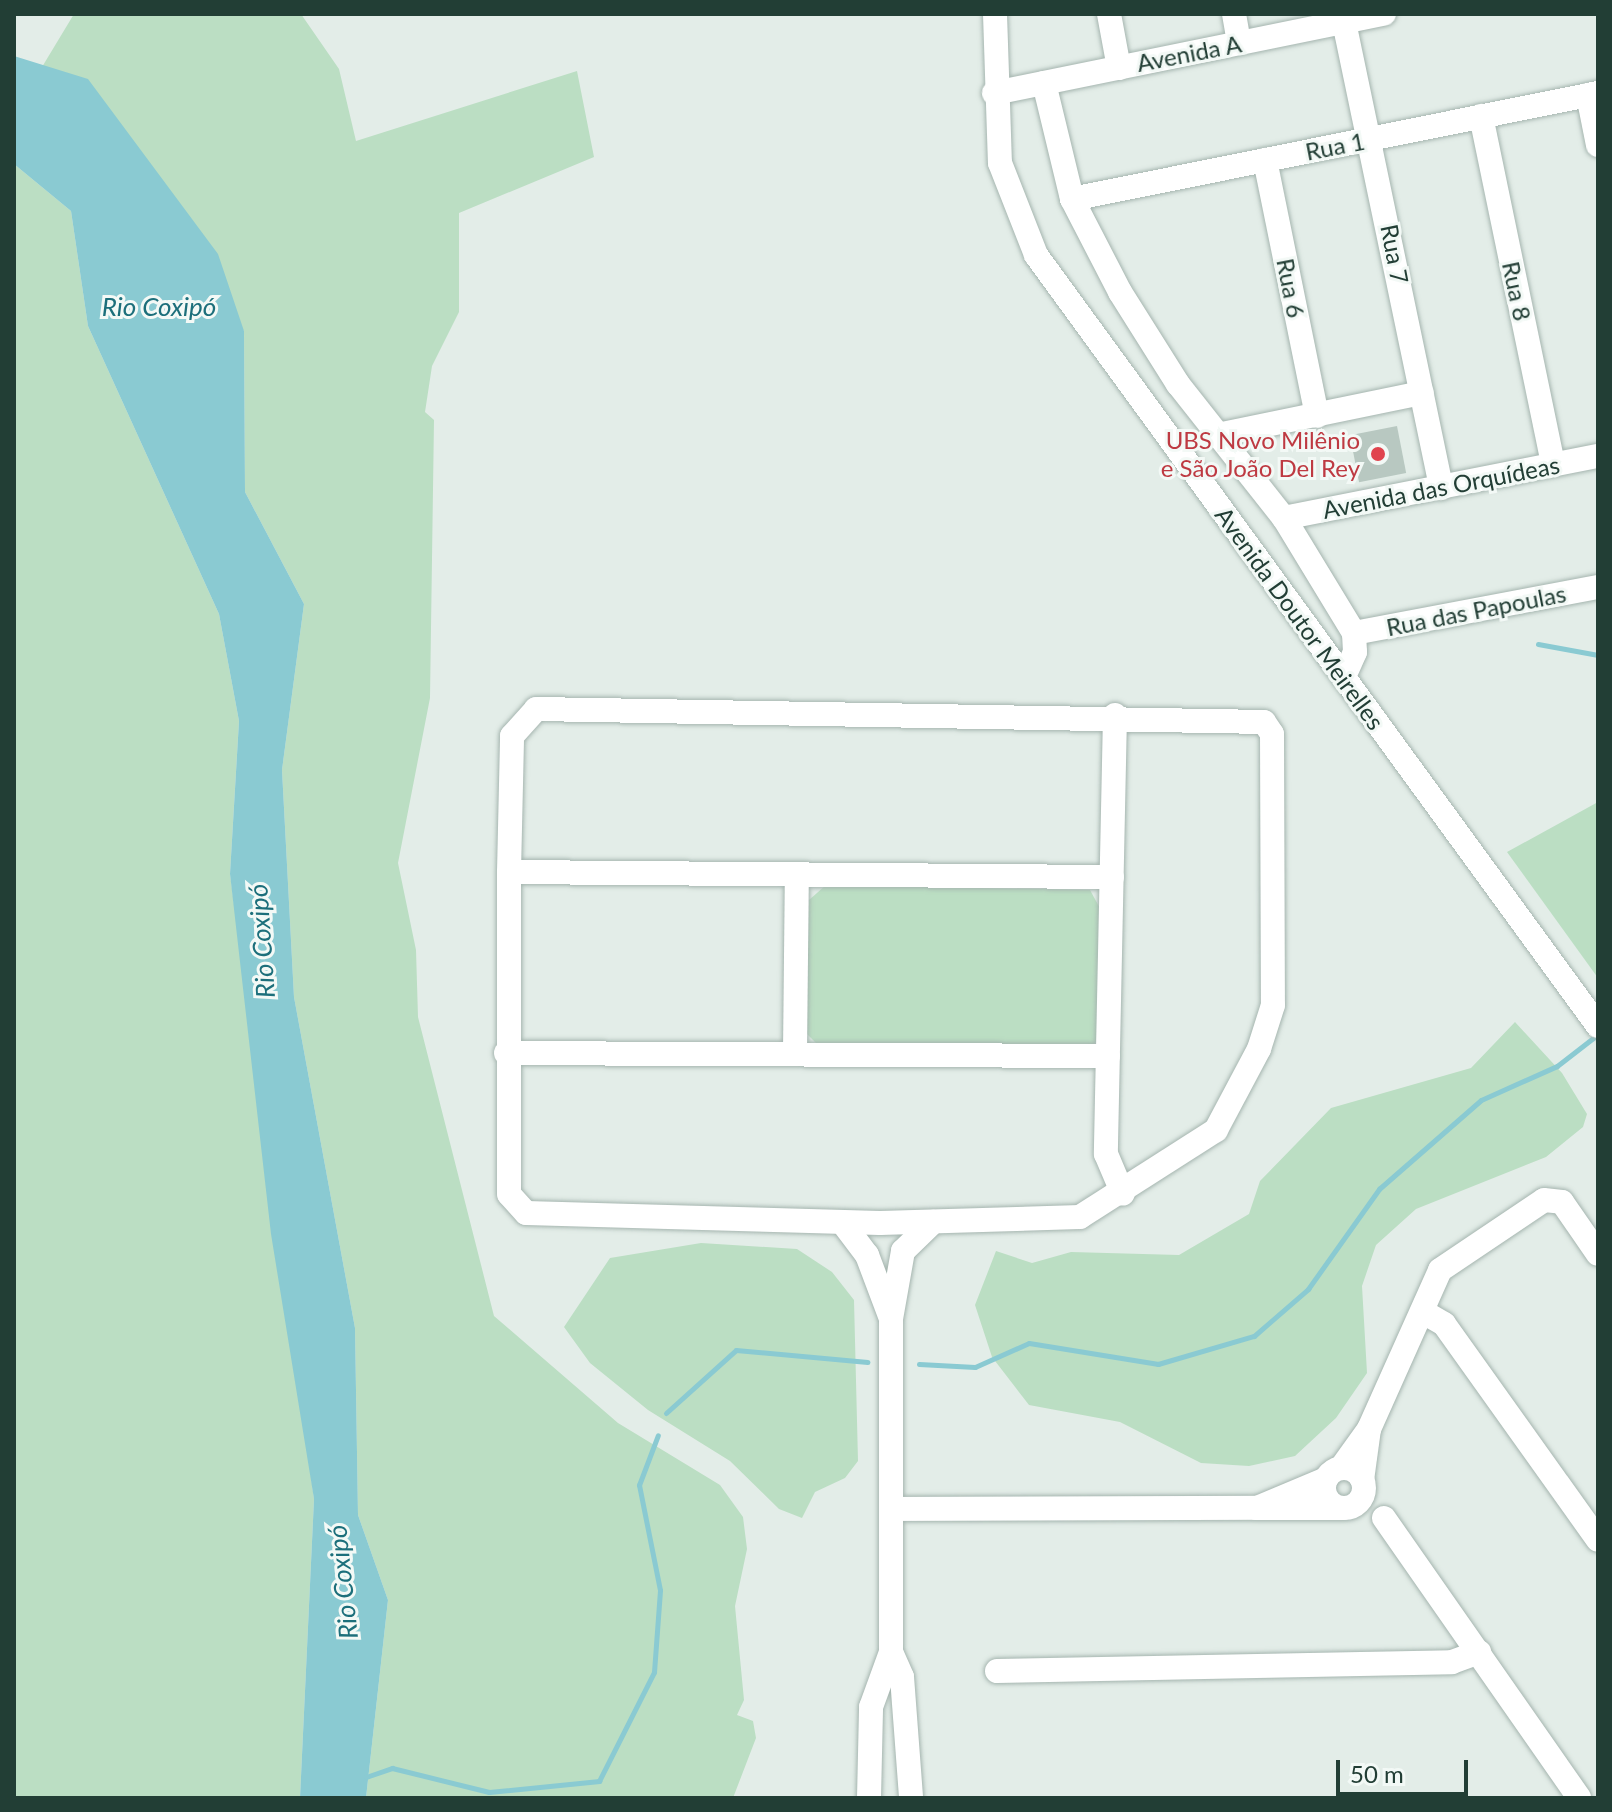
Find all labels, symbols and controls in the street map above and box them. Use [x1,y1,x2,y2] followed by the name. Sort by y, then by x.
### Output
[1134,29,1244,77] street label: Avenida A
[1303,126,1367,166] street label: Rua 1
[1375,222,1415,286] street label: Rua 7
[1271,256,1311,320] street label: Rua 6
[1497,259,1537,323] street label: Rua 8
[102,291,216,323] water label: Rio Coxipó
[1160,426,1360,482] place label: UBS Novo Milênio e São João Del Rey
[1367,443,1389,465] marker: UBS Novo Milênio e São João Del Rey
[1320,450,1562,524] street label: Avenida das Orquídeas
[1209,501,1391,735] street label: Avenida Doutor Meirelles
[1384,578,1568,642] street label: Rua das Papoulas
[242,883,282,999] water label: Rio Coxipó
[321,1523,365,1641] water label: Rio Coxipó
[1340,1744,1472,1794] scale bar
[1350,1759,1404,1788] text: 50 m

